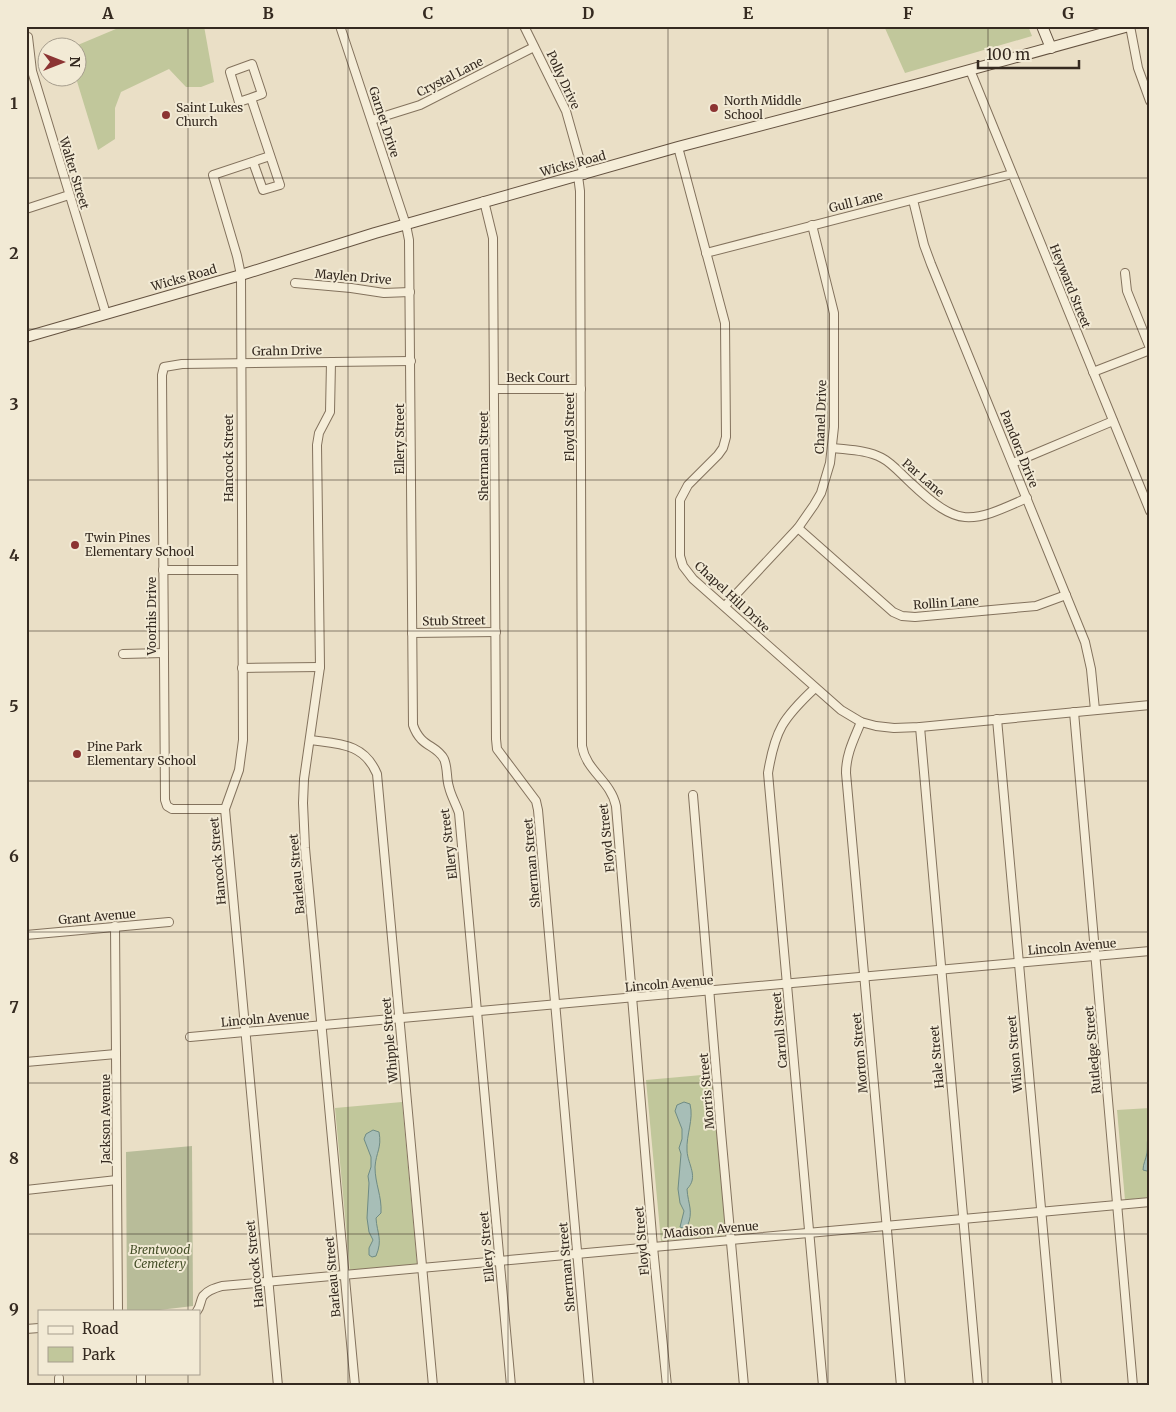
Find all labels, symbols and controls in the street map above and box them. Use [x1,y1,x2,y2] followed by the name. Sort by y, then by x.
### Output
[101,3,114,23] text: A
[262,3,274,23] text: B
[423,3,433,23] text: C
[582,3,594,23] text: D
[743,3,754,23] text: E
[903,3,913,23] text: F
[1062,3,1074,23] text: G
[38,38,88,88] north arrow
[978,38,1080,70] scale bar
[986,45,1030,64] text: 100 m
[543,48,583,111] street label: Polly Drive
[414,53,485,100] street label: Crystal Lane
[66,56,84,68] text: N
[366,85,403,159] street label: Garnet Drive
[10,93,18,113] text: 1
[724,93,801,122] place label: North Middle School
[176,100,243,129] place label: Saint Lukes Church
[708,102,720,114] marker: North Middle School
[160,109,172,121] marker: Saint Lukes Church
[56,134,93,211] street label: Walter Street
[538,148,607,180] street label: Wicks Road
[827,188,884,215] street label: Gull Lane
[1047,242,1094,330] street label: Heyward Street
[9,243,19,263] text: 2
[149,261,218,294] street label: Wicks Road
[314,266,392,287] street label: Maylen Drive
[252,342,322,359] street label: Grahn Drive
[506,370,570,385] street label: Beck Court
[812,380,829,454] street label: Chanel Drive
[562,392,577,462] street label: Floyd Street
[9,394,19,414] text: 3
[392,403,407,475] street label: Ellery Street
[997,408,1042,490] street label: Pandora Drive
[476,411,491,501] street label: Sherman Street
[221,414,236,502] street label: Hancock Street
[899,455,947,500] street label: Par Lane
[85,530,195,559] place label: Twin Pines Elementary School
[69,539,81,551] marker: Twin Pines Elementary School
[9,545,19,565] text: 4
[692,558,773,635] street label: Chapel Hill Drive
[144,577,159,656] street label: Voorhis Drive
[913,593,979,612] street label: Rollin Lane
[422,612,486,629] street label: Stub Street
[9,696,19,716] text: 5
[87,739,197,768] place label: Pine Park Elementary School
[71,748,83,760] marker: Pine Park Elementary School
[595,803,618,873] street label: Floyd Street
[437,808,460,880] street label: Ellery Street
[206,816,229,905] street label: Hancock Street
[520,817,543,909] street label: Sherman Street
[285,833,307,915] street label: Barleau Street
[9,846,19,866] text: 6
[58,906,136,927] street label: Grant Avenue
[1027,935,1117,958] street label: Lincoln Avenue
[624,972,714,995] street label: Lincoln Avenue
[769,991,790,1069] street label: Carroll Street
[378,996,401,1084] street label: Whipple Street
[9,997,19,1017] text: 7
[1081,1005,1104,1095] street label: Rutledge Street
[220,1007,310,1030] street label: Lincoln Avenue
[848,1012,870,1094] street label: Morton Street
[1004,1014,1025,1094] street label: Wilson Street
[926,1025,947,1089] street label: Hale Street
[696,1052,717,1130] street label: Morris Street
[98,1074,113,1165] street label: Jackson Avenue
[9,1148,19,1168] text: 8
[631,1206,652,1276] street label: Floyd Street
[476,1211,497,1283] street label: Ellery Street
[663,1218,759,1241] street label: Madison Avenue
[242,1219,267,1309] street label: Hancock Street
[555,1221,578,1313] street label: Sherman Street
[321,1236,343,1318] street label: Barleau Street
[130,1242,190,1271] park label: Brentwood Cemetery
[9,1299,19,1319] text: 9
[38,1310,200,1374] legend
[82,1319,118,1338] text: Road
[82,1345,116,1364] text: Park

